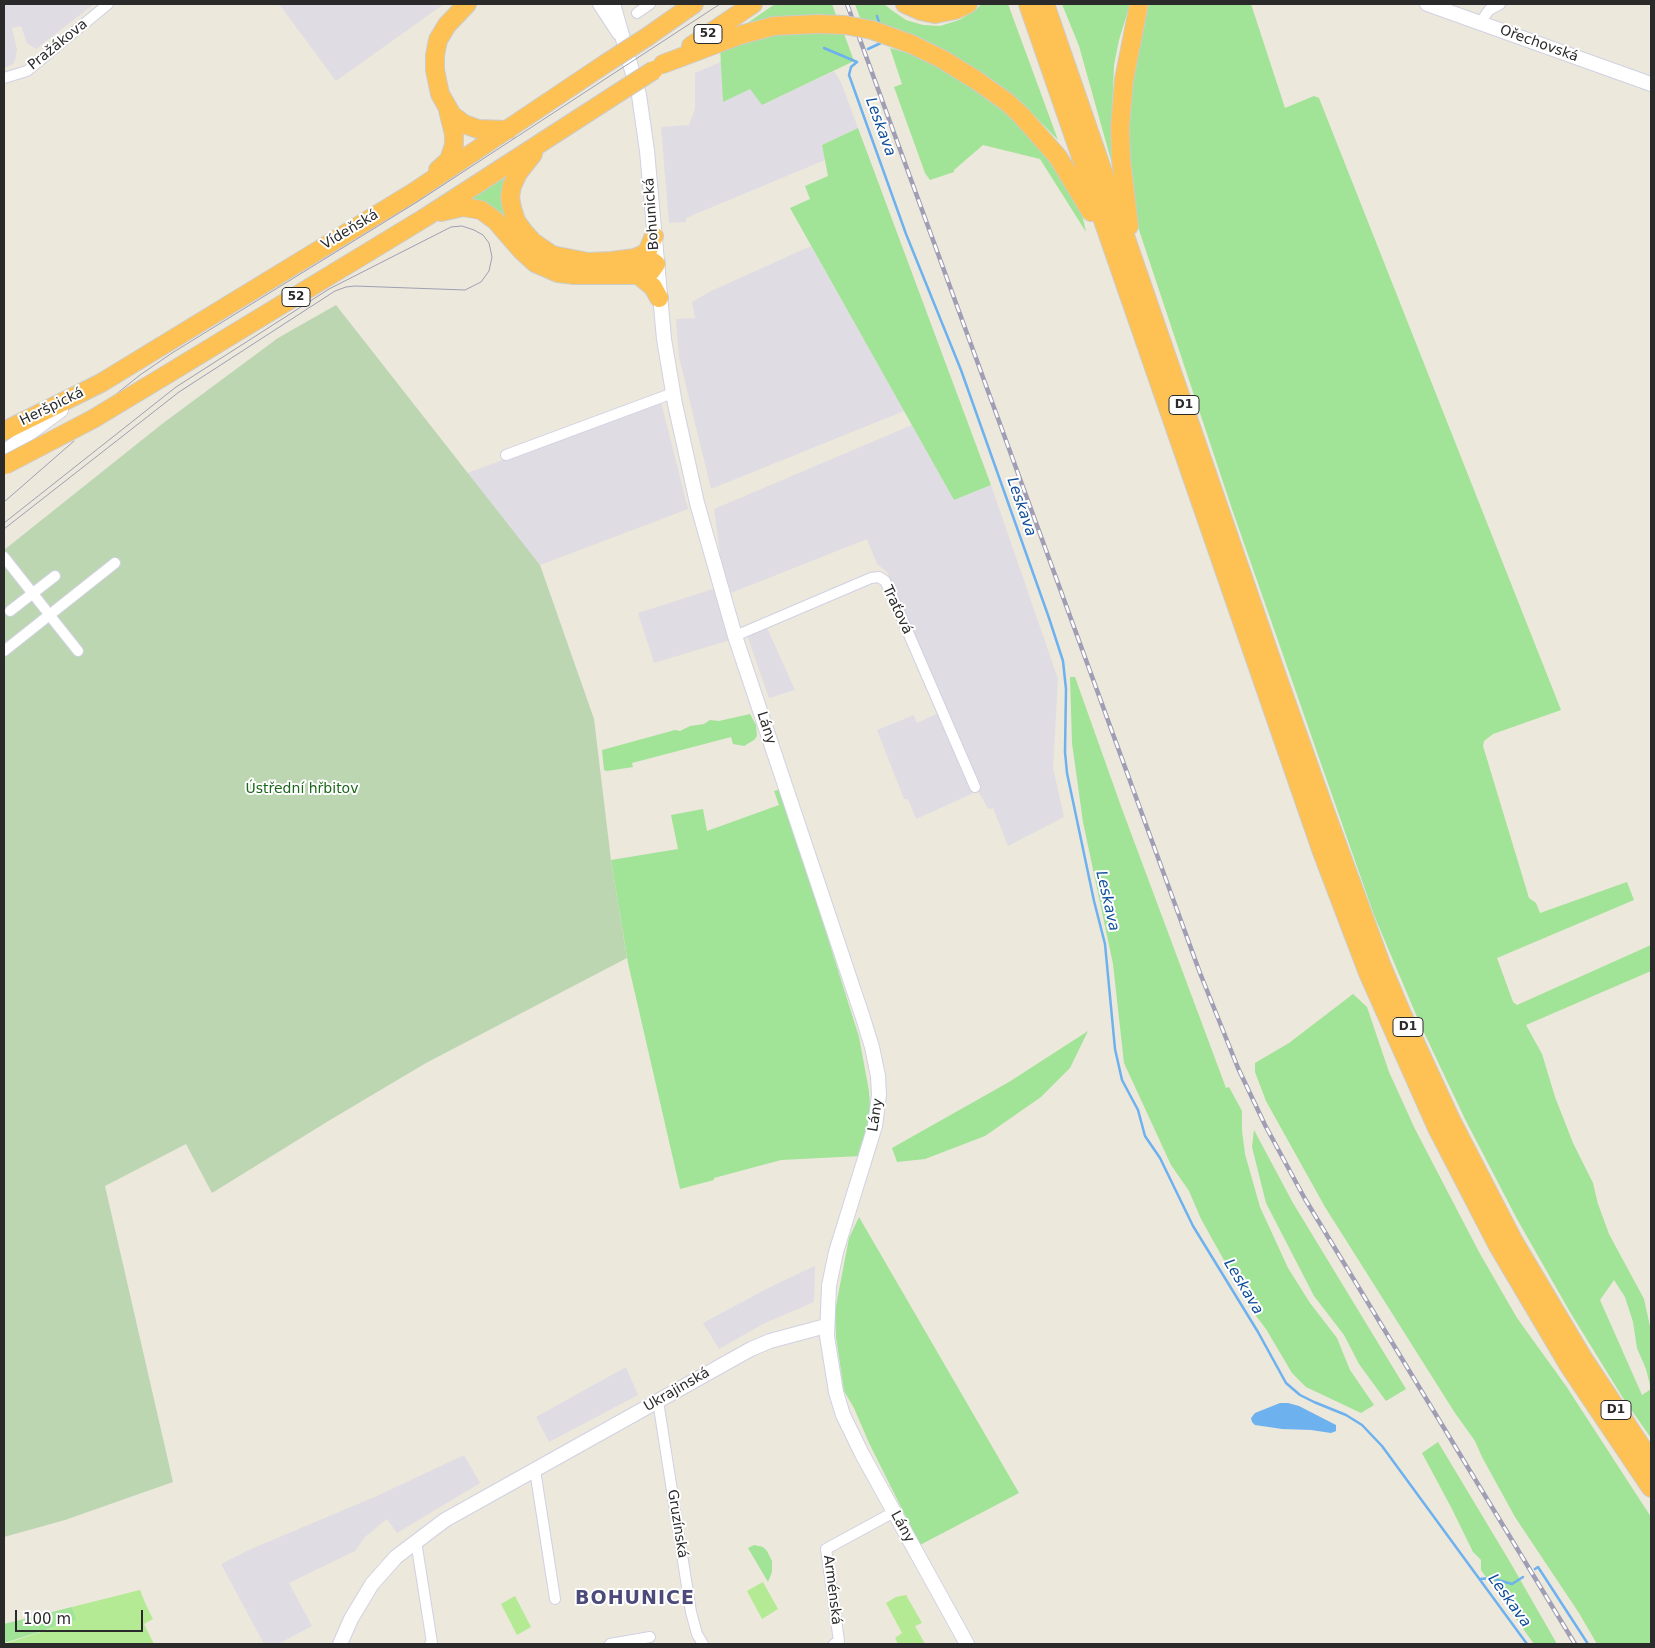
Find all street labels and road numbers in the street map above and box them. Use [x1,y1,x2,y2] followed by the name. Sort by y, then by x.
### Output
[25,16,91,74] street label: Pražákova
[1497,22,1581,66] street label: Ořechovská
[694,24,722,44] road number: 52
[641,177,663,251] street label: Bohunická
[318,206,382,254] street label: Vídeňská
[282,288,310,306] road number: 52
[17,384,87,430] street label: Heršpická
[1169,396,1199,414] road number: D1
[878,583,916,637] street label: Traťová
[753,709,779,747] street label: Lány
[1393,1018,1423,1036] road number: D1
[865,1097,887,1133] street label: Lány
[641,1364,713,1416] street label: Ukrajinská
[1601,1400,1631,1420] road number: D1
[663,1488,691,1560] street label: Gruzínská
[887,1508,917,1546] street label: Lány
[819,1554,845,1626] street label: Arménská

